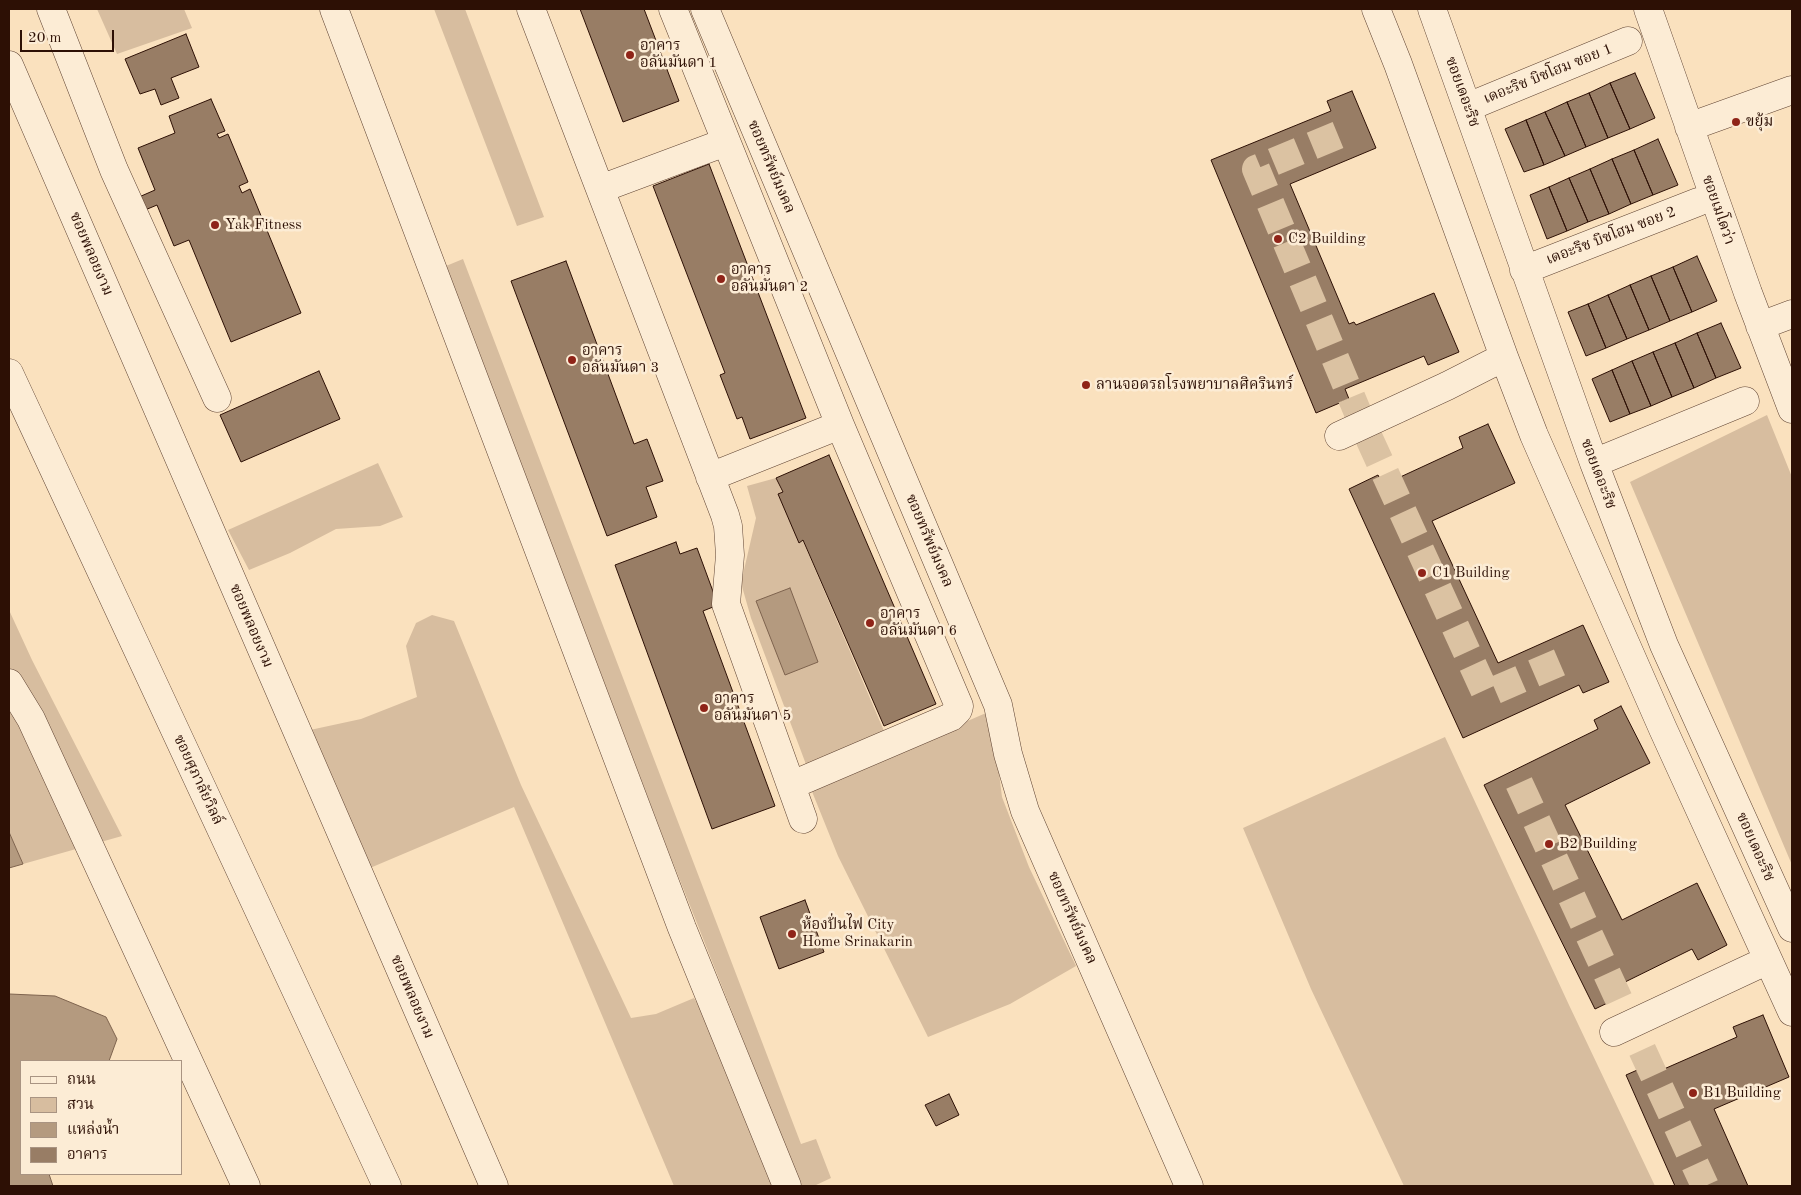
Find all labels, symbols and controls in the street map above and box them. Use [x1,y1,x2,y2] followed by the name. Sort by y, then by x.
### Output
[22,20,116,52] scale bar
[28,31,62,46] text: 20 m
[640,37,717,72] place label: อาคาร อลันมันดา 1
[1481,40,1615,108] street label: เดอะริช บิซโฮม ซอย 1
[624,49,636,61] marker: อาคาร อลันมันดา 1
[1441,54,1483,130] street label: ซอยเดอะริช
[1746,113,1773,131] place label: ขยุ้ม
[1730,116,1742,128] marker: ขยุ้ม
[743,118,799,216] street label: ซอยทรัพย์มงคล
[1698,173,1738,247] street label: ซอยเมโดว่า
[1544,203,1678,269] street label: เดอะริช บิซโฮม ซอย 2
[65,210,117,298] street label: ซอยพลอยงาม
[225,216,302,234] place label: Yak Fitness
[209,219,221,231] marker: Yak Fitness
[1288,230,1365,248] place label: C2 Building
[1272,233,1284,245] marker: C2 Building
[731,261,808,296] place label: อาคาร อลันมันดา 2
[715,273,727,285] marker: อาคาร อลันมันดา 2
[582,342,659,377] place label: อาคาร อลันมันดา 3
[566,354,578,366] marker: อาคาร อลันมันดา 3
[1096,376,1293,394] place label: ลานจอดรถโรงพยาบาลศิครินทร์
[1080,379,1092,391] marker: ลานจอดรถโรงพยาบาลศิครินทร์
[1576,436,1620,512] street label: ซอยเดอะริช
[901,492,957,590] street label: ซอยทรัพย์มงคล
[1432,564,1509,582] place label: C1 Building
[1416,567,1428,579] marker: C1 Building
[225,582,277,670] street label: ซอยพลอยงาม
[880,605,957,640] place label: อาคาร อลันมันดา 6
[864,617,876,629] marker: อาคาร อลันมันดา 6
[714,690,791,725] place label: อาคาร อลันมันดา 5
[698,702,710,714] marker: อาคาร อลันมันดา 5
[169,732,227,828] street label: ซอยศุภาลัยวิลล์
[1732,810,1778,884] street label: ซอยเดอะริช
[1559,835,1637,853] place label: B2 Building
[1543,838,1555,850] marker: B2 Building
[1044,869,1100,967] street label: ซอยทรัพย์มงคล
[802,916,913,951] place label: ห้องปั่นไฟ City Home Srinakarin
[786,928,798,940] marker: ห้องปั่นไฟ City Home Srinakarin
[386,953,438,1041] street label: ซอยพลอยงาม
[20,1060,182,1175] legend
[67,1073,96,1088] text: ถนน
[1703,1084,1781,1102] place label: B1 Building
[1687,1087,1699,1099] marker: B1 Building
[67,1098,94,1113] text: สวน
[67,1123,119,1138] text: แหล่งน้ำ
[67,1148,107,1163] text: อาคาร

